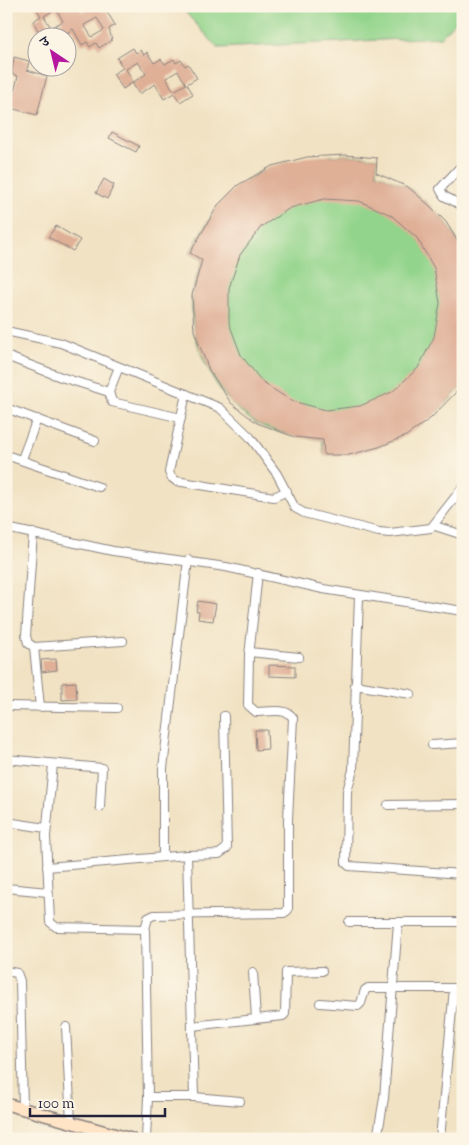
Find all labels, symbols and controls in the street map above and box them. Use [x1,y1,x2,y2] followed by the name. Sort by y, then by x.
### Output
[28,28,78,78] north arrow
[36,32,55,54] text: उ
[30,1085,165,1117] scale bar
[38,1094,75,1115] text: 100 m

